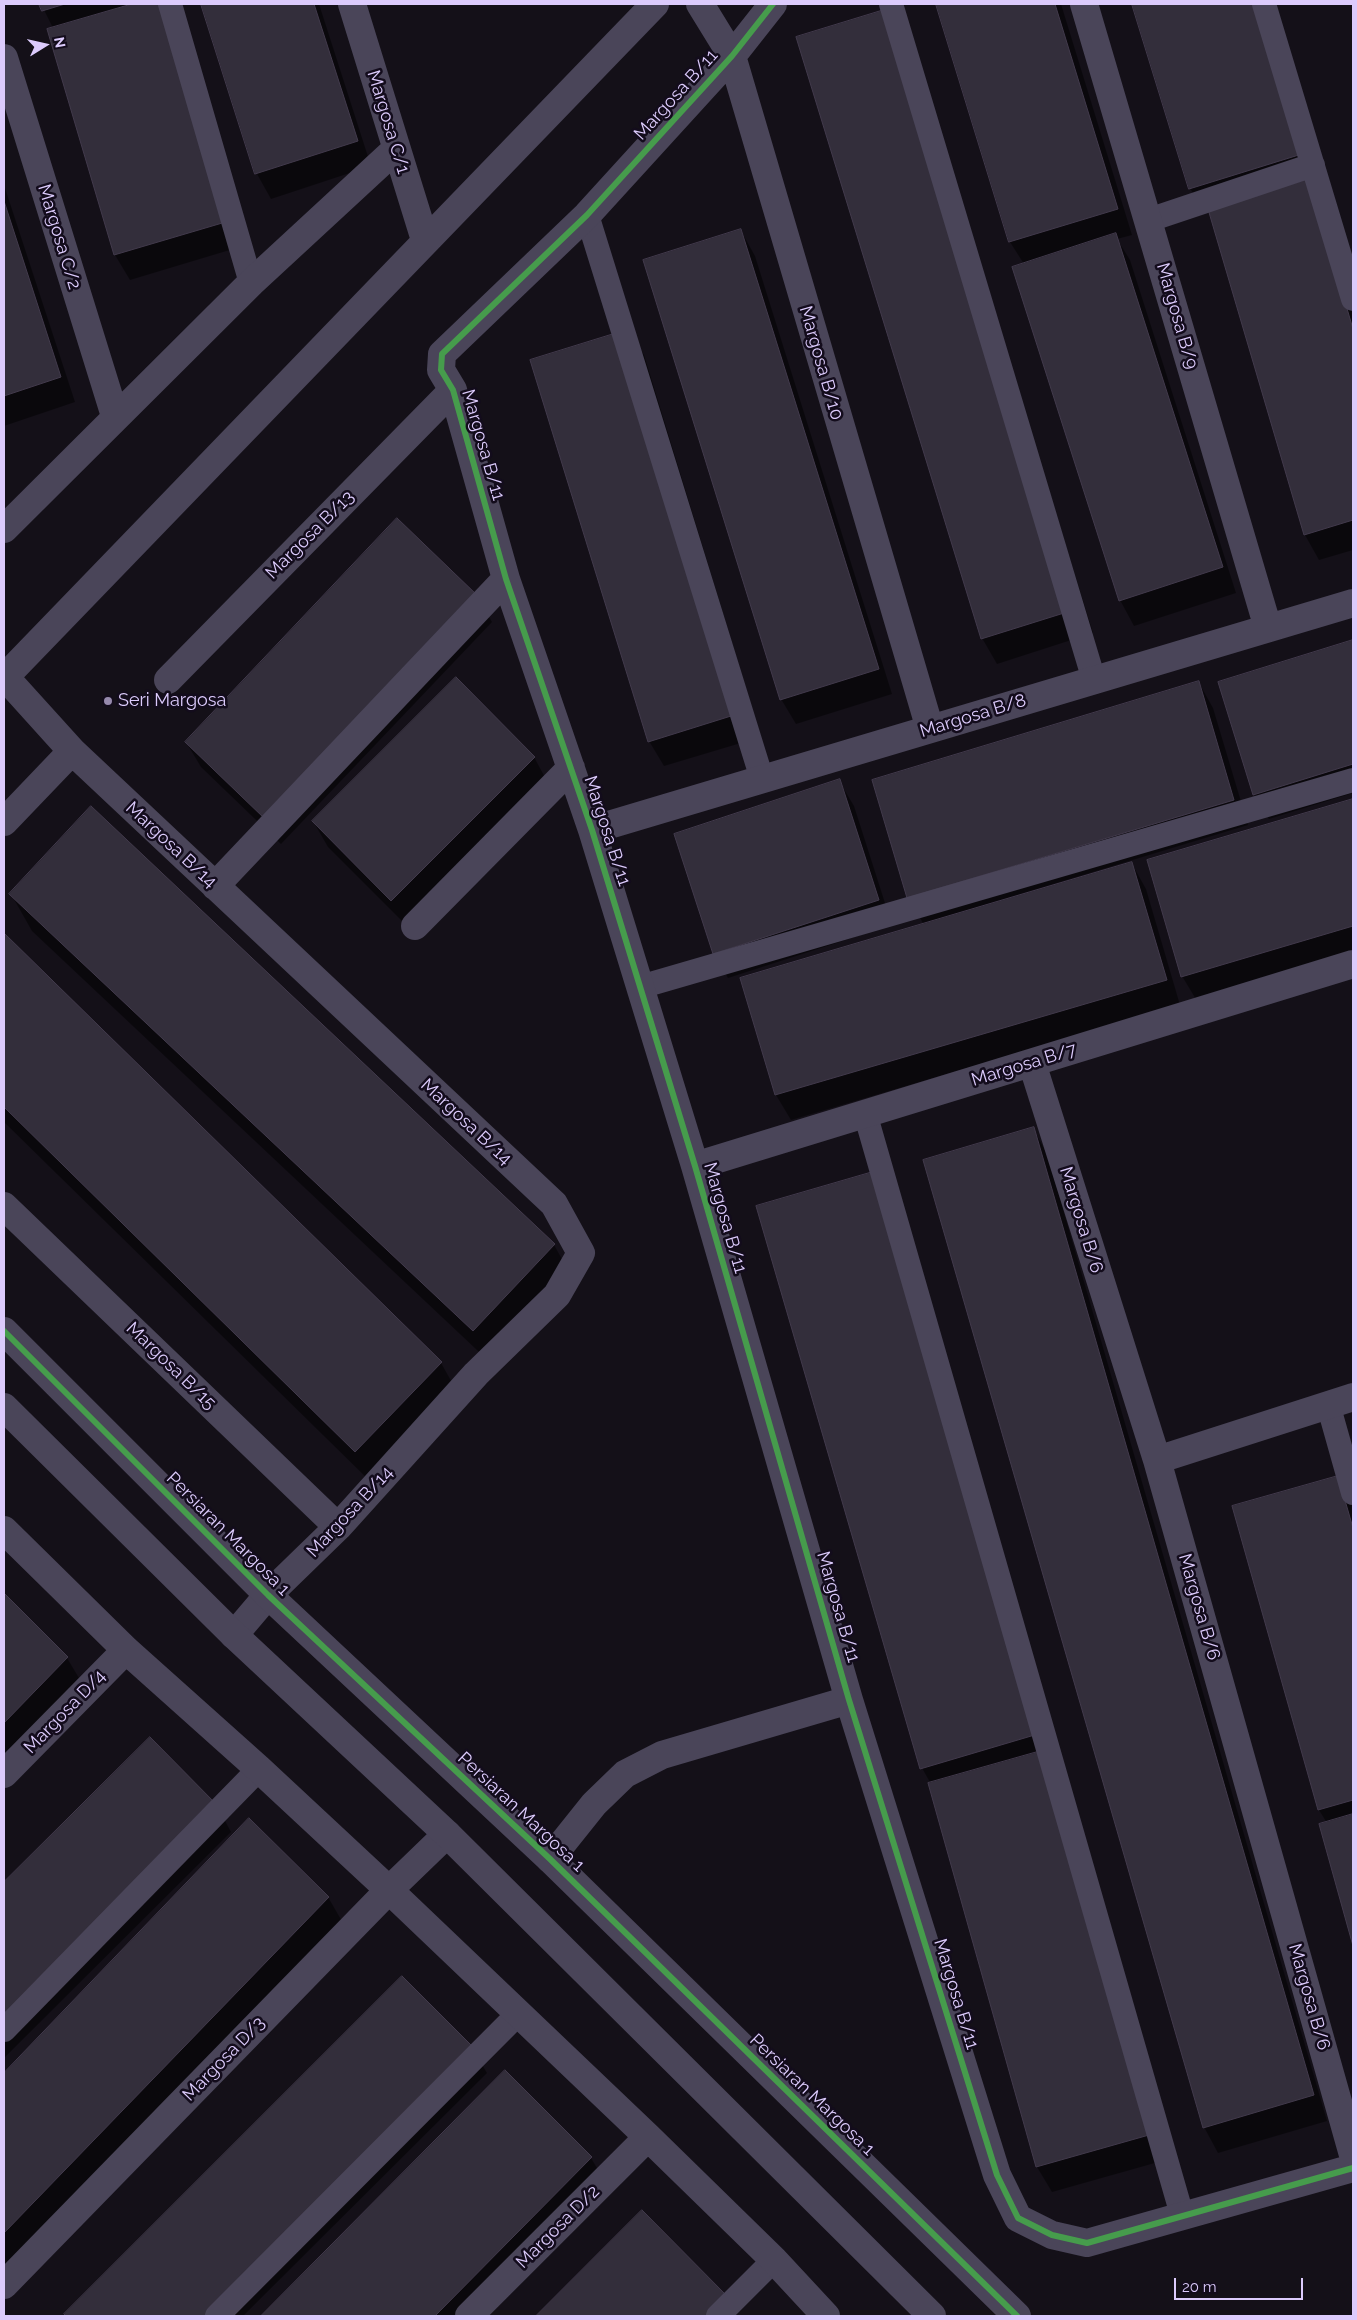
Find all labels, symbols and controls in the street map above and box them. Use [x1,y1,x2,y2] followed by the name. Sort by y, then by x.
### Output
[20,20,70,70] north arrow
[51,36,69,49] text: N
[630,45,722,145] street label: Margosa B/11
[362,68,414,176] street label: Margosa C/1
[33,182,85,292] street label: Margosa C/2
[1152,260,1202,372] street label: Margosa B/9
[794,303,848,423] street label: Margosa B/10
[457,387,509,503] street label: Margosa B/11
[261,486,359,584] street label: Margosa B/13
[118,690,226,712] place label: Seri Margosa
[917,690,1029,742] street label: Margosa B/8
[102,695,114,707] marker: Seri Margosa
[579,773,635,889] street label: Margosa B/11
[121,797,221,893] street label: Margosa B/14
[969,1039,1079,1091] street label: Margosa B/7
[416,1074,516,1170] street label: Margosa B/14
[699,1160,751,1276] street label: Margosa B/11
[1055,1164,1107,1276] street label: Margosa B/6
[122,1318,220,1414] street label: Margosa B/15
[302,1462,398,1562] street label: Margosa B/14
[162,1468,294,1600] street label: Persiaran Margosa 1
[812,1549,864,1665] street label: Margosa B/11
[1173,1551,1225,1663] street label: Margosa B/6
[20,1666,110,1758] street label: Margosa D/4
[453,1748,589,1876] street label: Persiaran Margosa 1
[929,1936,983,2052] street label: Margosa B/11
[1283,1941,1335,2053] street label: Margosa B/6
[178,2012,270,2106] street label: Margosa D/3
[745,2030,879,2160] street label: Persiaran Margosa 1
[512,2181,604,2273] street label: Margosa D/2
[1177,2268,1306,2300] scale bar
[1182,2278,1217,2296] text: 20 m

